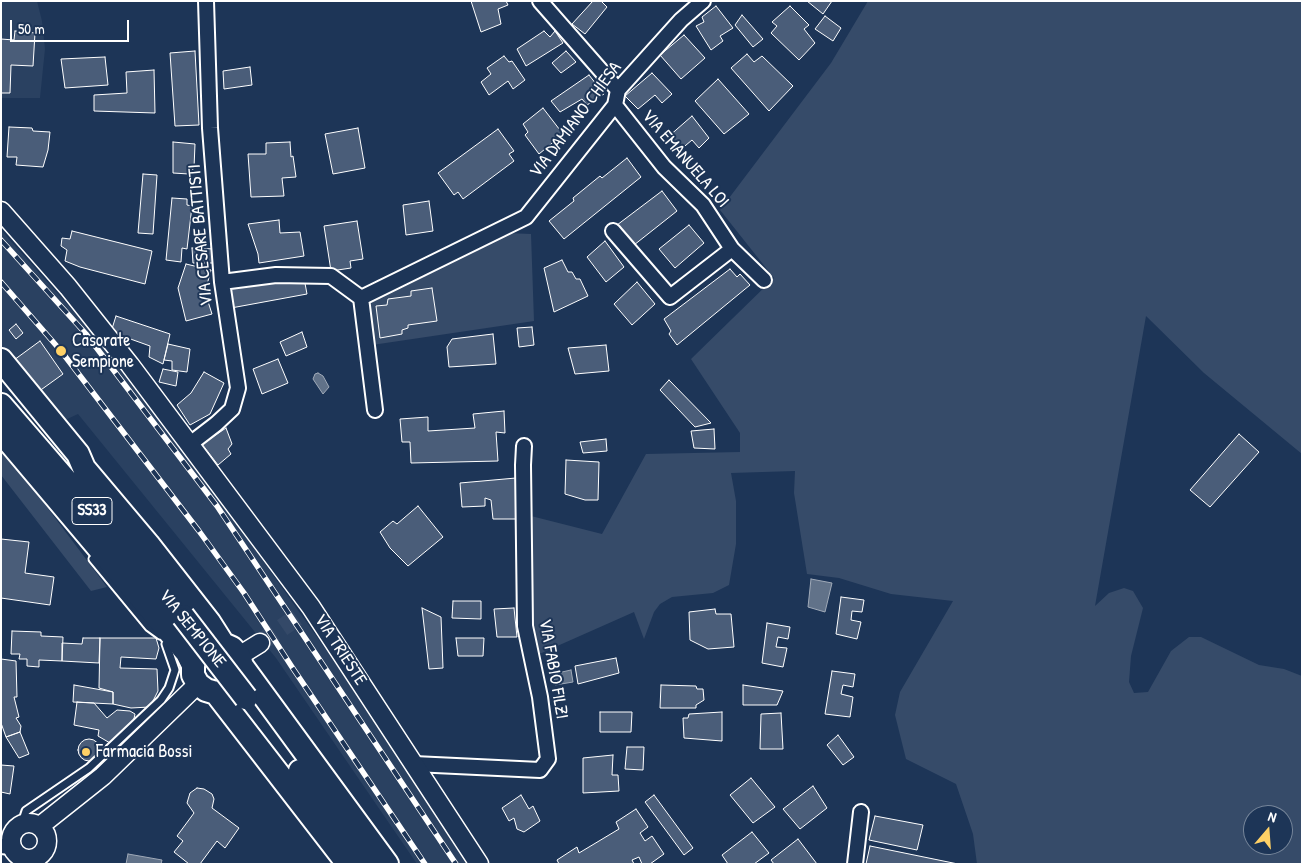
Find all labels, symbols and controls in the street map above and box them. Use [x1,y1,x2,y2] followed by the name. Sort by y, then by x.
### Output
[12,10,131,42] scale bar
[18,18,45,39] text: 50 m
[525,58,627,182] street label: VIA DAMIANO CHIESA
[637,106,733,212] street label: VIA EMANUELA LOI
[184,163,218,307] street label: VIA CESARE BATTISTI
[72,330,134,372] place label: Casorate Sempione
[54,344,68,358] marker: Casorate Sempione
[72,498,112,524] road number: SS33
[154,585,230,673] street label: VIA SEMPIONE
[309,610,371,690] street label: VIA TRIESTE
[534,617,572,721] street label: VIA FABIO FILZI
[96,741,193,763] place label: Farmacia Bossi
[80,746,92,758] marker: Farmacia Bossi
[1243,805,1293,855] north arrow
[1266,806,1279,826] text: N

